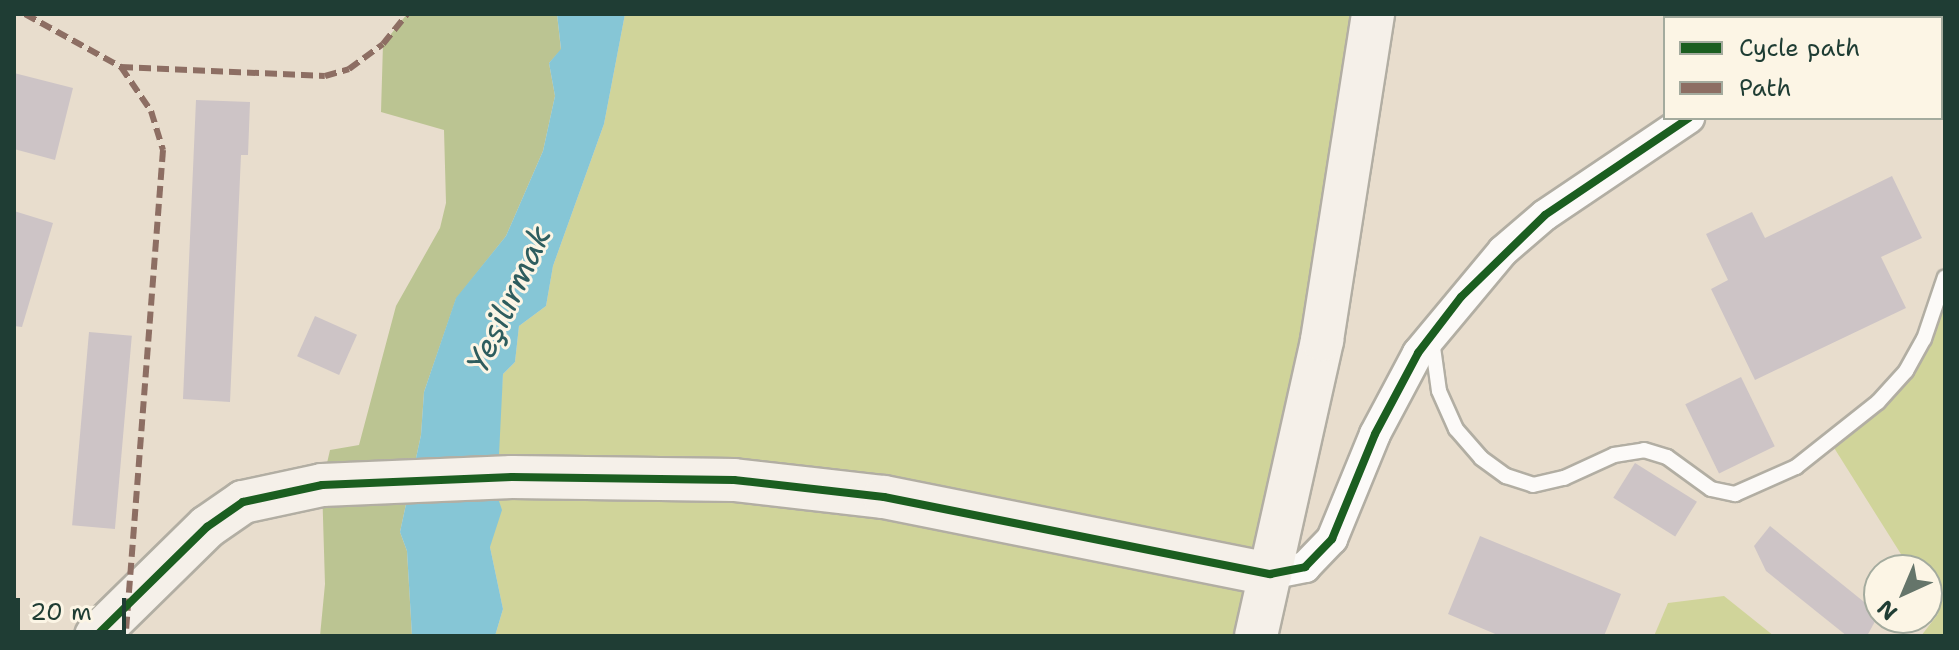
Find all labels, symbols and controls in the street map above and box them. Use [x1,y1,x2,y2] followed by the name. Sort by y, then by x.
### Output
[1663,16,1943,120] legend
[1739,32,1860,64] text: Cycle path
[1739,72,1791,104] text: Path
[458,220,560,378] water label: Yeşilırmak
[1863,554,1943,634] north arrow
[20,582,130,632] scale bar
[1871,594,1904,627] text: N
[30,596,92,628] text: 20 m

